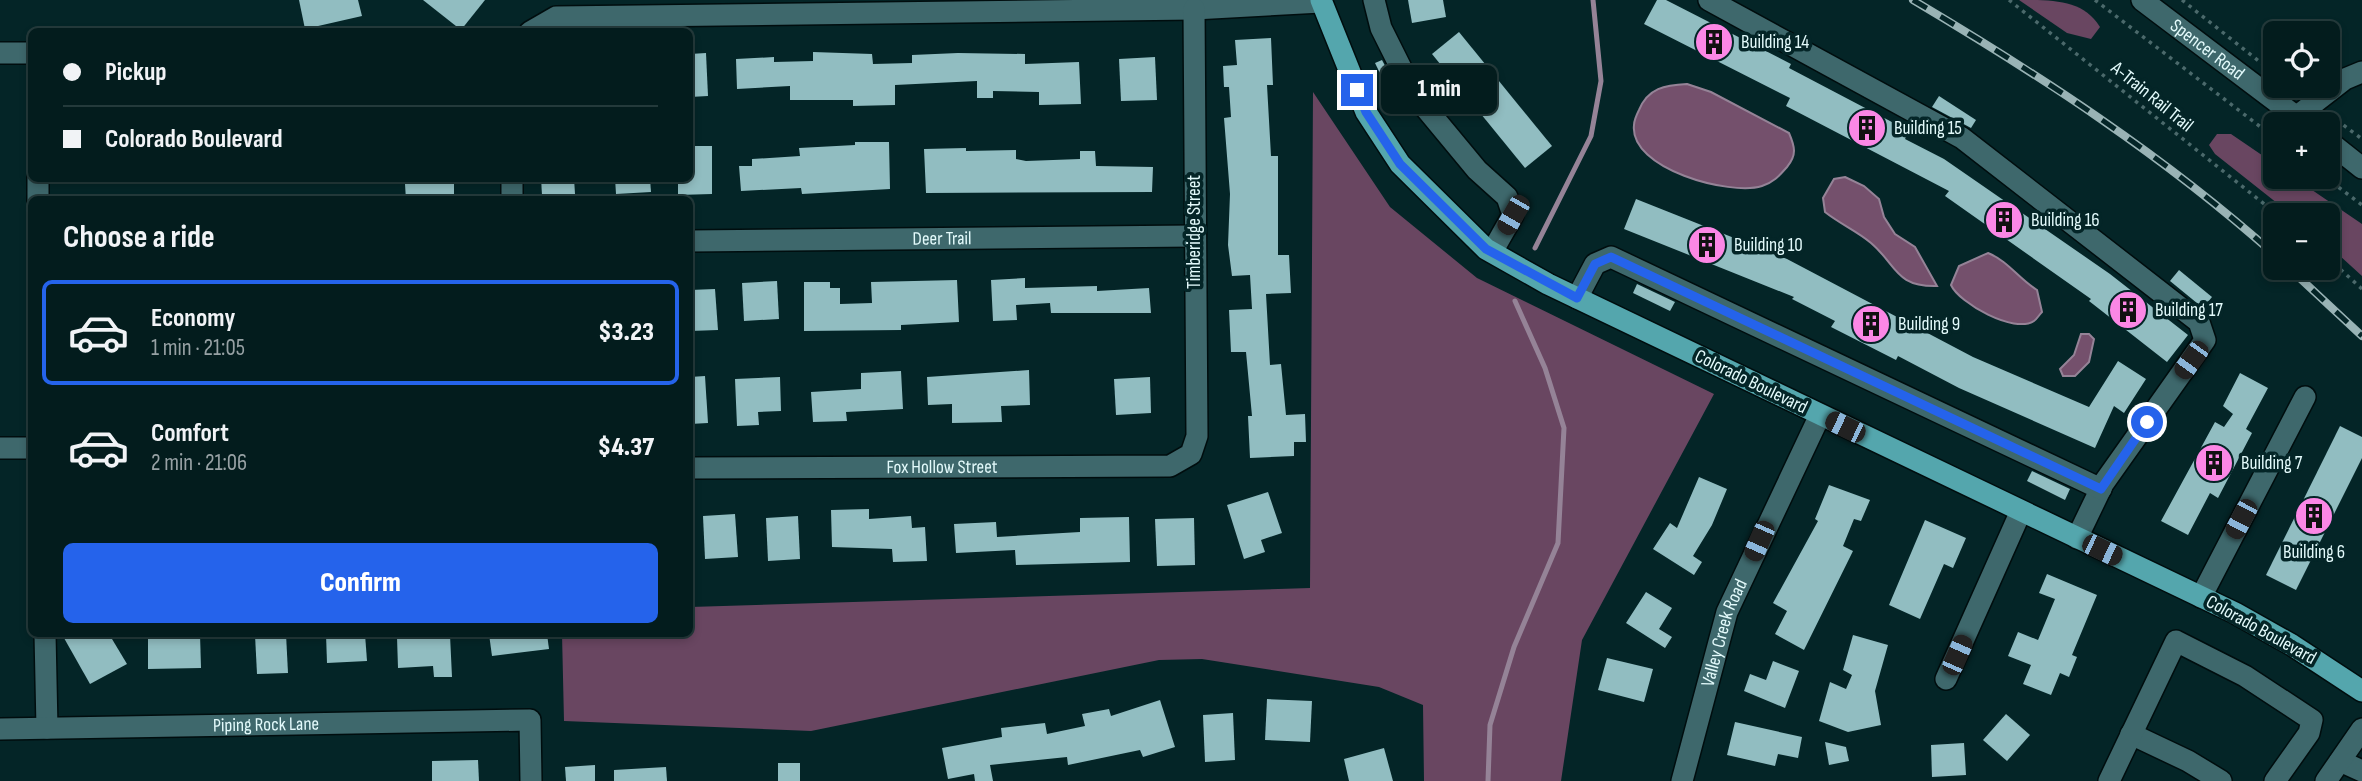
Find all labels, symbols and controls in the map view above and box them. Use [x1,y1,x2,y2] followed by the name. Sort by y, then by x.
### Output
[2166,14,2249,85] street label: Spencer Road
[1693,21,1735,63] building icon: Building 14
[2263,21,2340,280] map controls
[2263,21,2340,98] button: locate
[1741,31,1809,54] place label: Building 14
[2105,56,2198,137] street label: A-Train Rail Trail
[105,57,167,88] text: Pickup
[1382,66,1497,114] callout: 1 min
[1341,74,1373,106] route end
[1417,75,1461,103] text: 1 min
[1846,107,1888,149] building icon: Building 15
[2263,112,2340,189] button: +
[1894,117,1962,140] place label: Building 15
[105,124,283,155] text: Colorado Boulevard
[1183,175,1206,289] street label: Timberidge Street
[1494,192,1533,238] car
[1983,199,2025,241] building icon: Building 16
[2263,203,2340,280] button: −
[2031,209,2100,232] place label: Building 16
[63,218,215,257] text: Choose a ride
[1686,224,1728,266] building icon: Building 10
[912,227,972,250] street label: Deer Trail
[1734,234,1803,257] place label: Building 10
[2107,289,2149,331] building icon: Building 17
[2155,299,2223,322] place label: Building 17
[67,301,130,364] icon: car
[151,303,235,334] text: Economy
[1850,303,1892,345] building icon: Building 9
[1898,313,1960,336] place label: Building 9
[598,317,654,348] text: $3.23
[151,334,245,362] text: 1 min · 21:05
[2171,337,2212,383] car
[1691,345,1811,419] street label: Colorado Boulevard
[2131,406,2163,438] route start
[1822,408,1869,446] car
[67,416,130,479] icon: car
[151,418,229,449] text: Comfort
[598,432,654,463] text: $4.37
[2193,442,2235,484] building icon: Building 7
[151,449,247,477] text: 2 min · 21:06
[2241,452,2303,475] place label: Building 7
[886,455,998,479] street label: Fox Hollow Street
[2293,495,2335,537] building icon: Building 6
[2222,496,2261,542] car
[1741,518,1778,564] car
[2079,531,2126,569] car
[2283,541,2345,564] place label: Building 6
[63,543,658,623] button: Confirm
[1696,575,1752,689] street label: Valley Creek Road
[2202,590,2320,670] street label: Colorado Boulevard
[1939,632,1976,678] car
[213,712,319,737] street label: Piping Rock Lane

